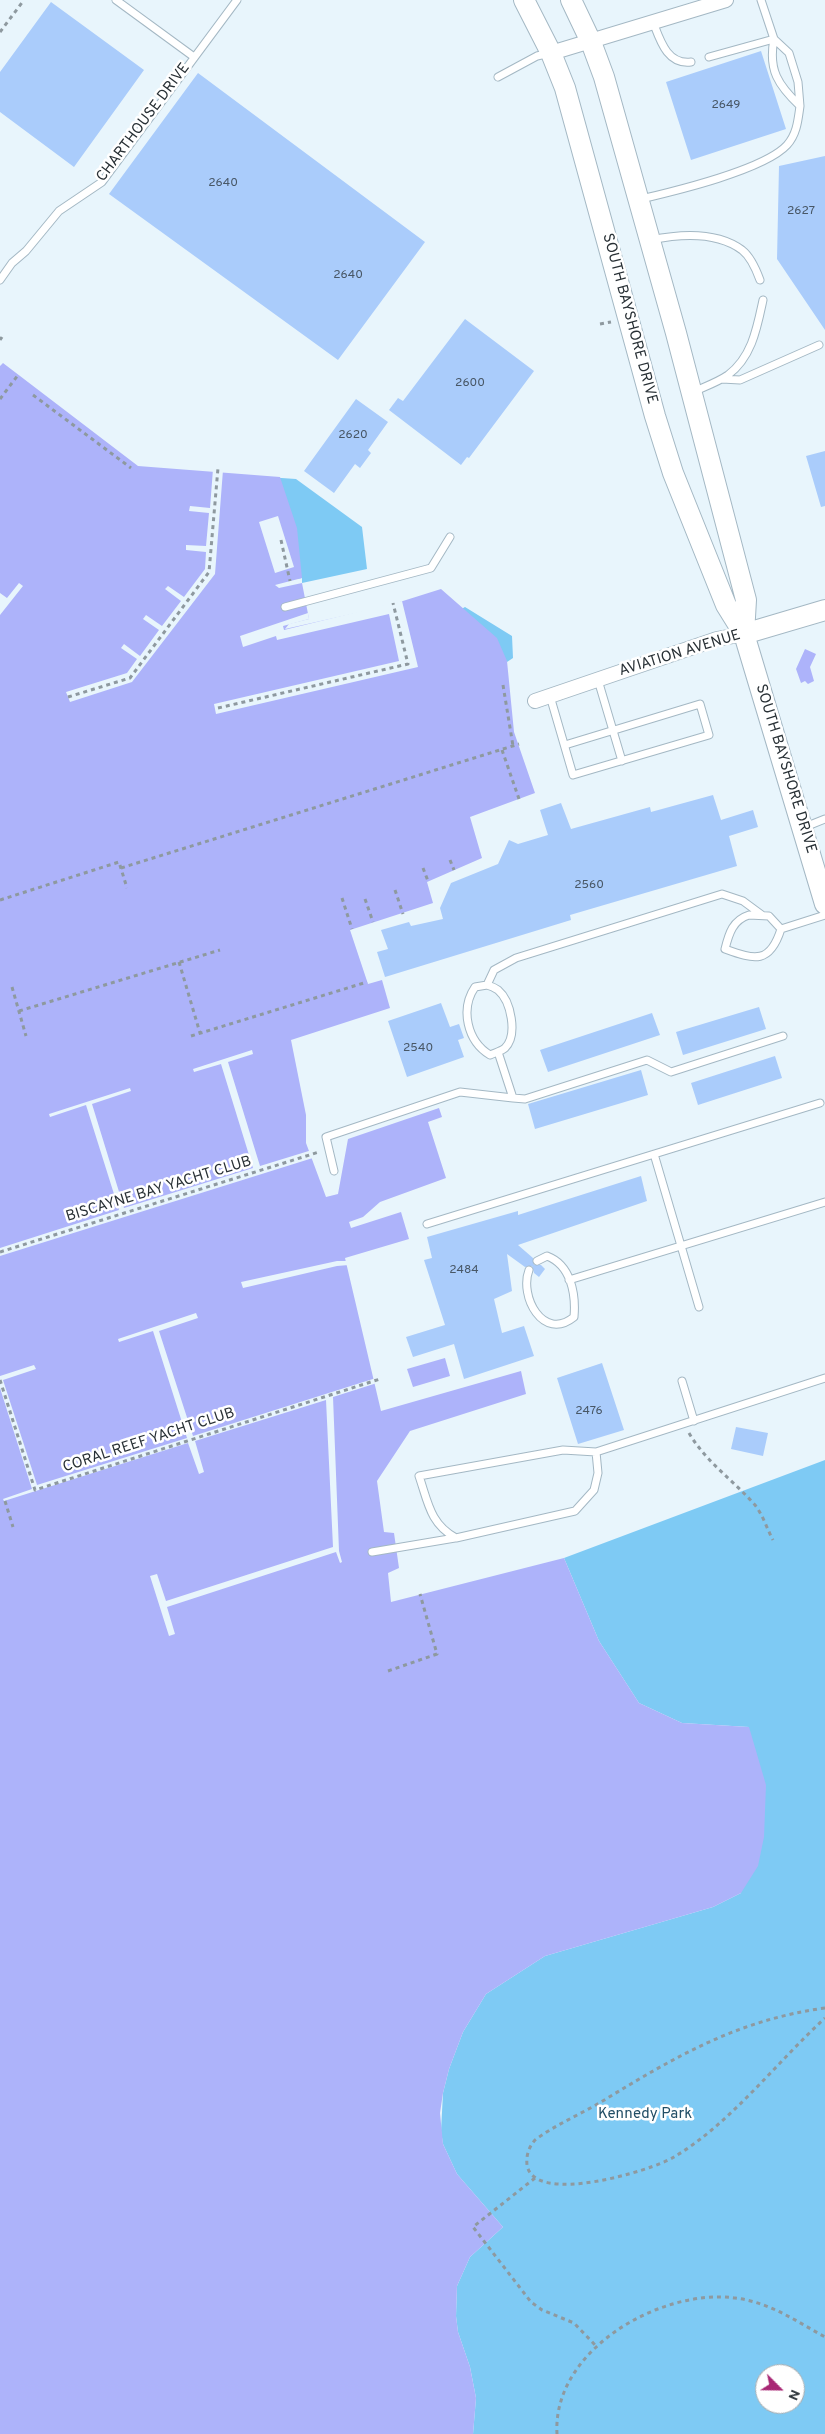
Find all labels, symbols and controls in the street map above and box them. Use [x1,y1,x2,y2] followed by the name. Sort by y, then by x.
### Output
[93,60,195,186] street label: CHARTHOUSE DRIVE
[712,99,740,113] house number: 2649
[208,177,238,191] house number: 2640
[787,205,815,219] house number: 2627
[598,232,660,406] street label: SOUTH BAYSHORE DRIVE
[333,269,363,283] house number: 2640
[455,377,485,391] house number: 2600
[338,429,368,443] house number: 2620
[617,627,743,681] street label: AVIATION AVENUE
[751,682,819,856] street label: SOUTH BAYSHORE DRIVE
[574,879,604,893] house number: 2560
[403,1042,433,1056] house number: 2540
[64,1153,254,1227] street label: BISCAYNE BAY YACHT CLUB
[449,1264,479,1278] house number: 2484
[61,1405,237,1477] street label: CORAL REEF YACHT CLUB
[575,1405,603,1419] house number: 2476
[598,2106,692,2124] park label: Kennedy Park
[755,2364,805,2414] north arrow
[784,2387,803,2403] text: N

